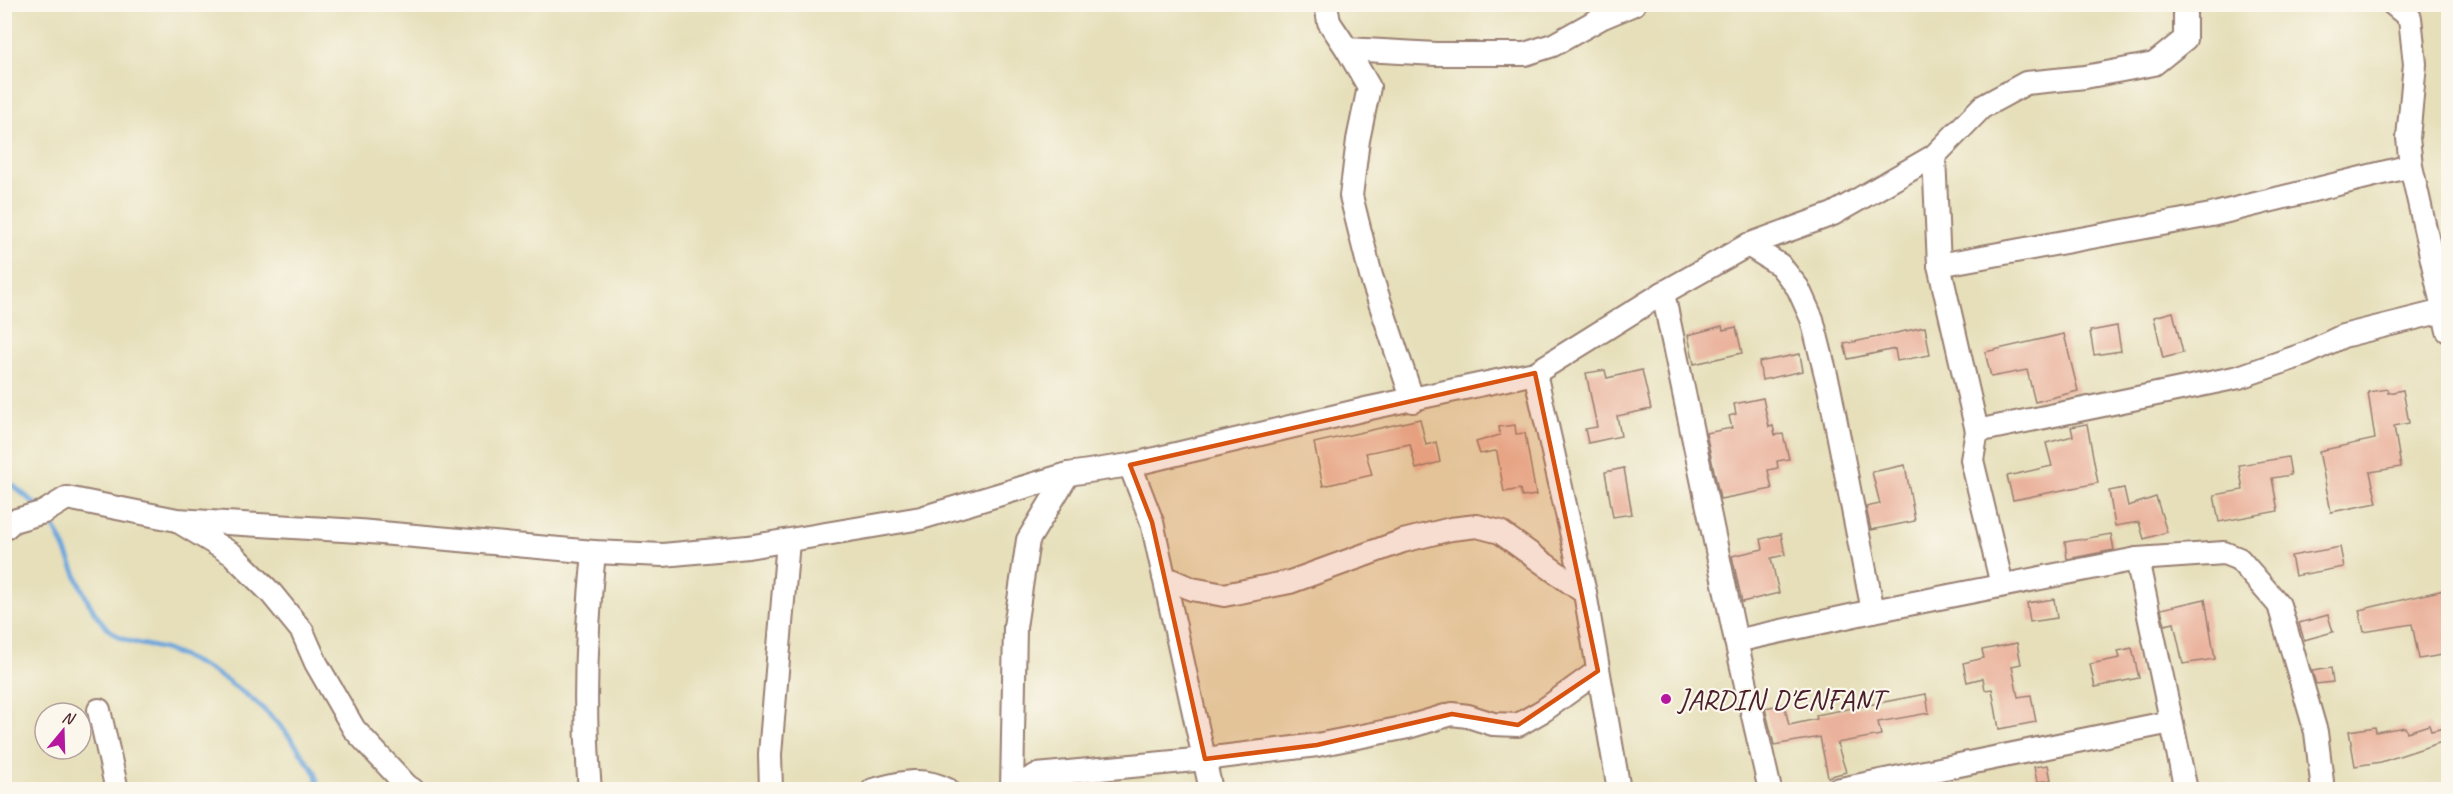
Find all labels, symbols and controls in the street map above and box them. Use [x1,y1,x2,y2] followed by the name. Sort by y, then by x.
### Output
[1676,680,1890,718] place label: JARDIN D'ENFANT
[1659,692,1673,706] marker: JARDIN D'ENFANT
[33,701,93,761] north arrow
[60,707,78,730] text: N

